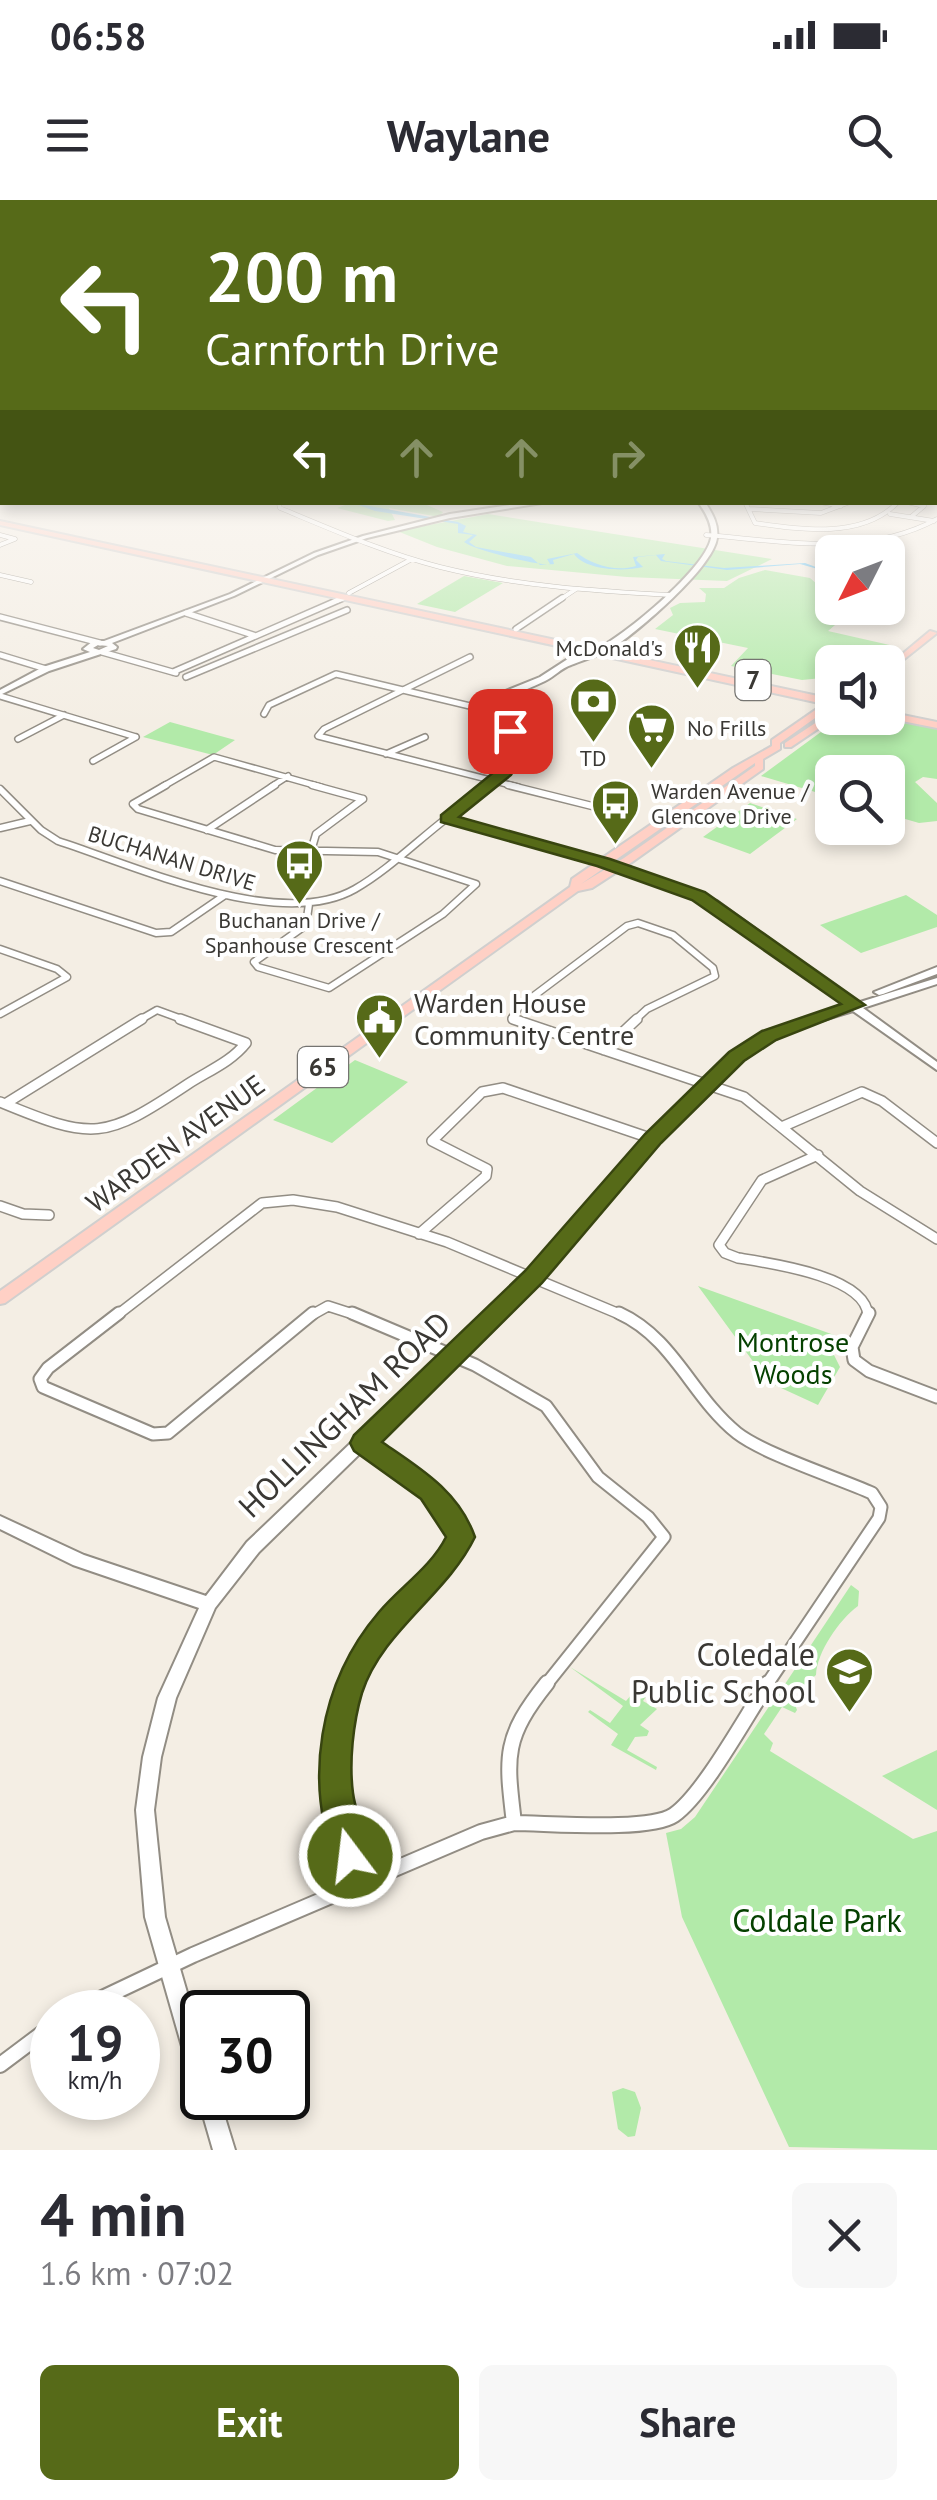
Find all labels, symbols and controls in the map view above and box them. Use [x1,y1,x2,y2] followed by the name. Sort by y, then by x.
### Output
[50,11,146,60] text: 06:58
[387,106,550,164] text: Waylane
[40,108,95,163] icon: menu
[842,108,897,163] icon: search
[205,231,398,321] text: 200 m
[40,240,170,370] icon: left
[205,319,500,377] text: Carnforth Drive
[284,430,339,485] icon: left
[389,430,444,485] icon: ahead
[494,430,549,485] icon: ahead
[599,430,654,485] icon: right
[815,535,905,625] north arrow
[815,535,905,845] map controls
[672,622,724,690] restaurant icon: McDonald's
[556,634,663,662] place label: McDonald's
[815,645,905,735] button: sound
[736,660,770,700] road number: 7
[567,676,619,744] bank icon: TD
[468,689,553,774] pin
[626,702,678,770] supermarket icon: No Frills
[483,704,538,759] icon: arrive
[687,714,766,742] place label: No Frills
[580,744,606,772] place label: TD
[815,755,905,845] button: search
[651,777,811,830] place label: Warden Avenue / Glencove Drive
[590,778,642,846] bus stop icon: Warden Avenue / Glencove Drive
[85,819,259,897] street label: BUCHANAN DRIVE
[273,838,325,906] bus stop icon: Buchanan Drive / Spanhouse Crescent
[205,906,394,959] place label: Buchanan Drive / Spanhouse Crescent
[414,984,634,1053] place label: Warden House Community Centre
[353,992,405,1060] public building icon: Warden House Community Centre
[298,1047,348,1087] road number: 65
[78,1066,272,1220] street label: WARDEN AVENUE
[229,1302,459,1526] street label: HOLLINGHAM ROAD
[737,1323,849,1392] park label: Montrose Woods
[631,1633,816,1712] place label: Coledale Public School
[824,1646,876,1714] school or university icon: Coledale Public School
[298,1804,402,1908] position arrow
[732,1899,903,1941] park label: Coldale Park
[180,1990,310,2120] speed limit sign: 30
[67,2010,123,2075] text: 19
[68,2064,122,2096] text: km/h
[40,2175,186,2253] text: 4 min
[792,2183,897,2288] button: close
[40,2252,234,2294] text: 1.6 km · 07:02
[40,2365,459,2480] button: Exit
[479,2365,897,2480] button: Share

